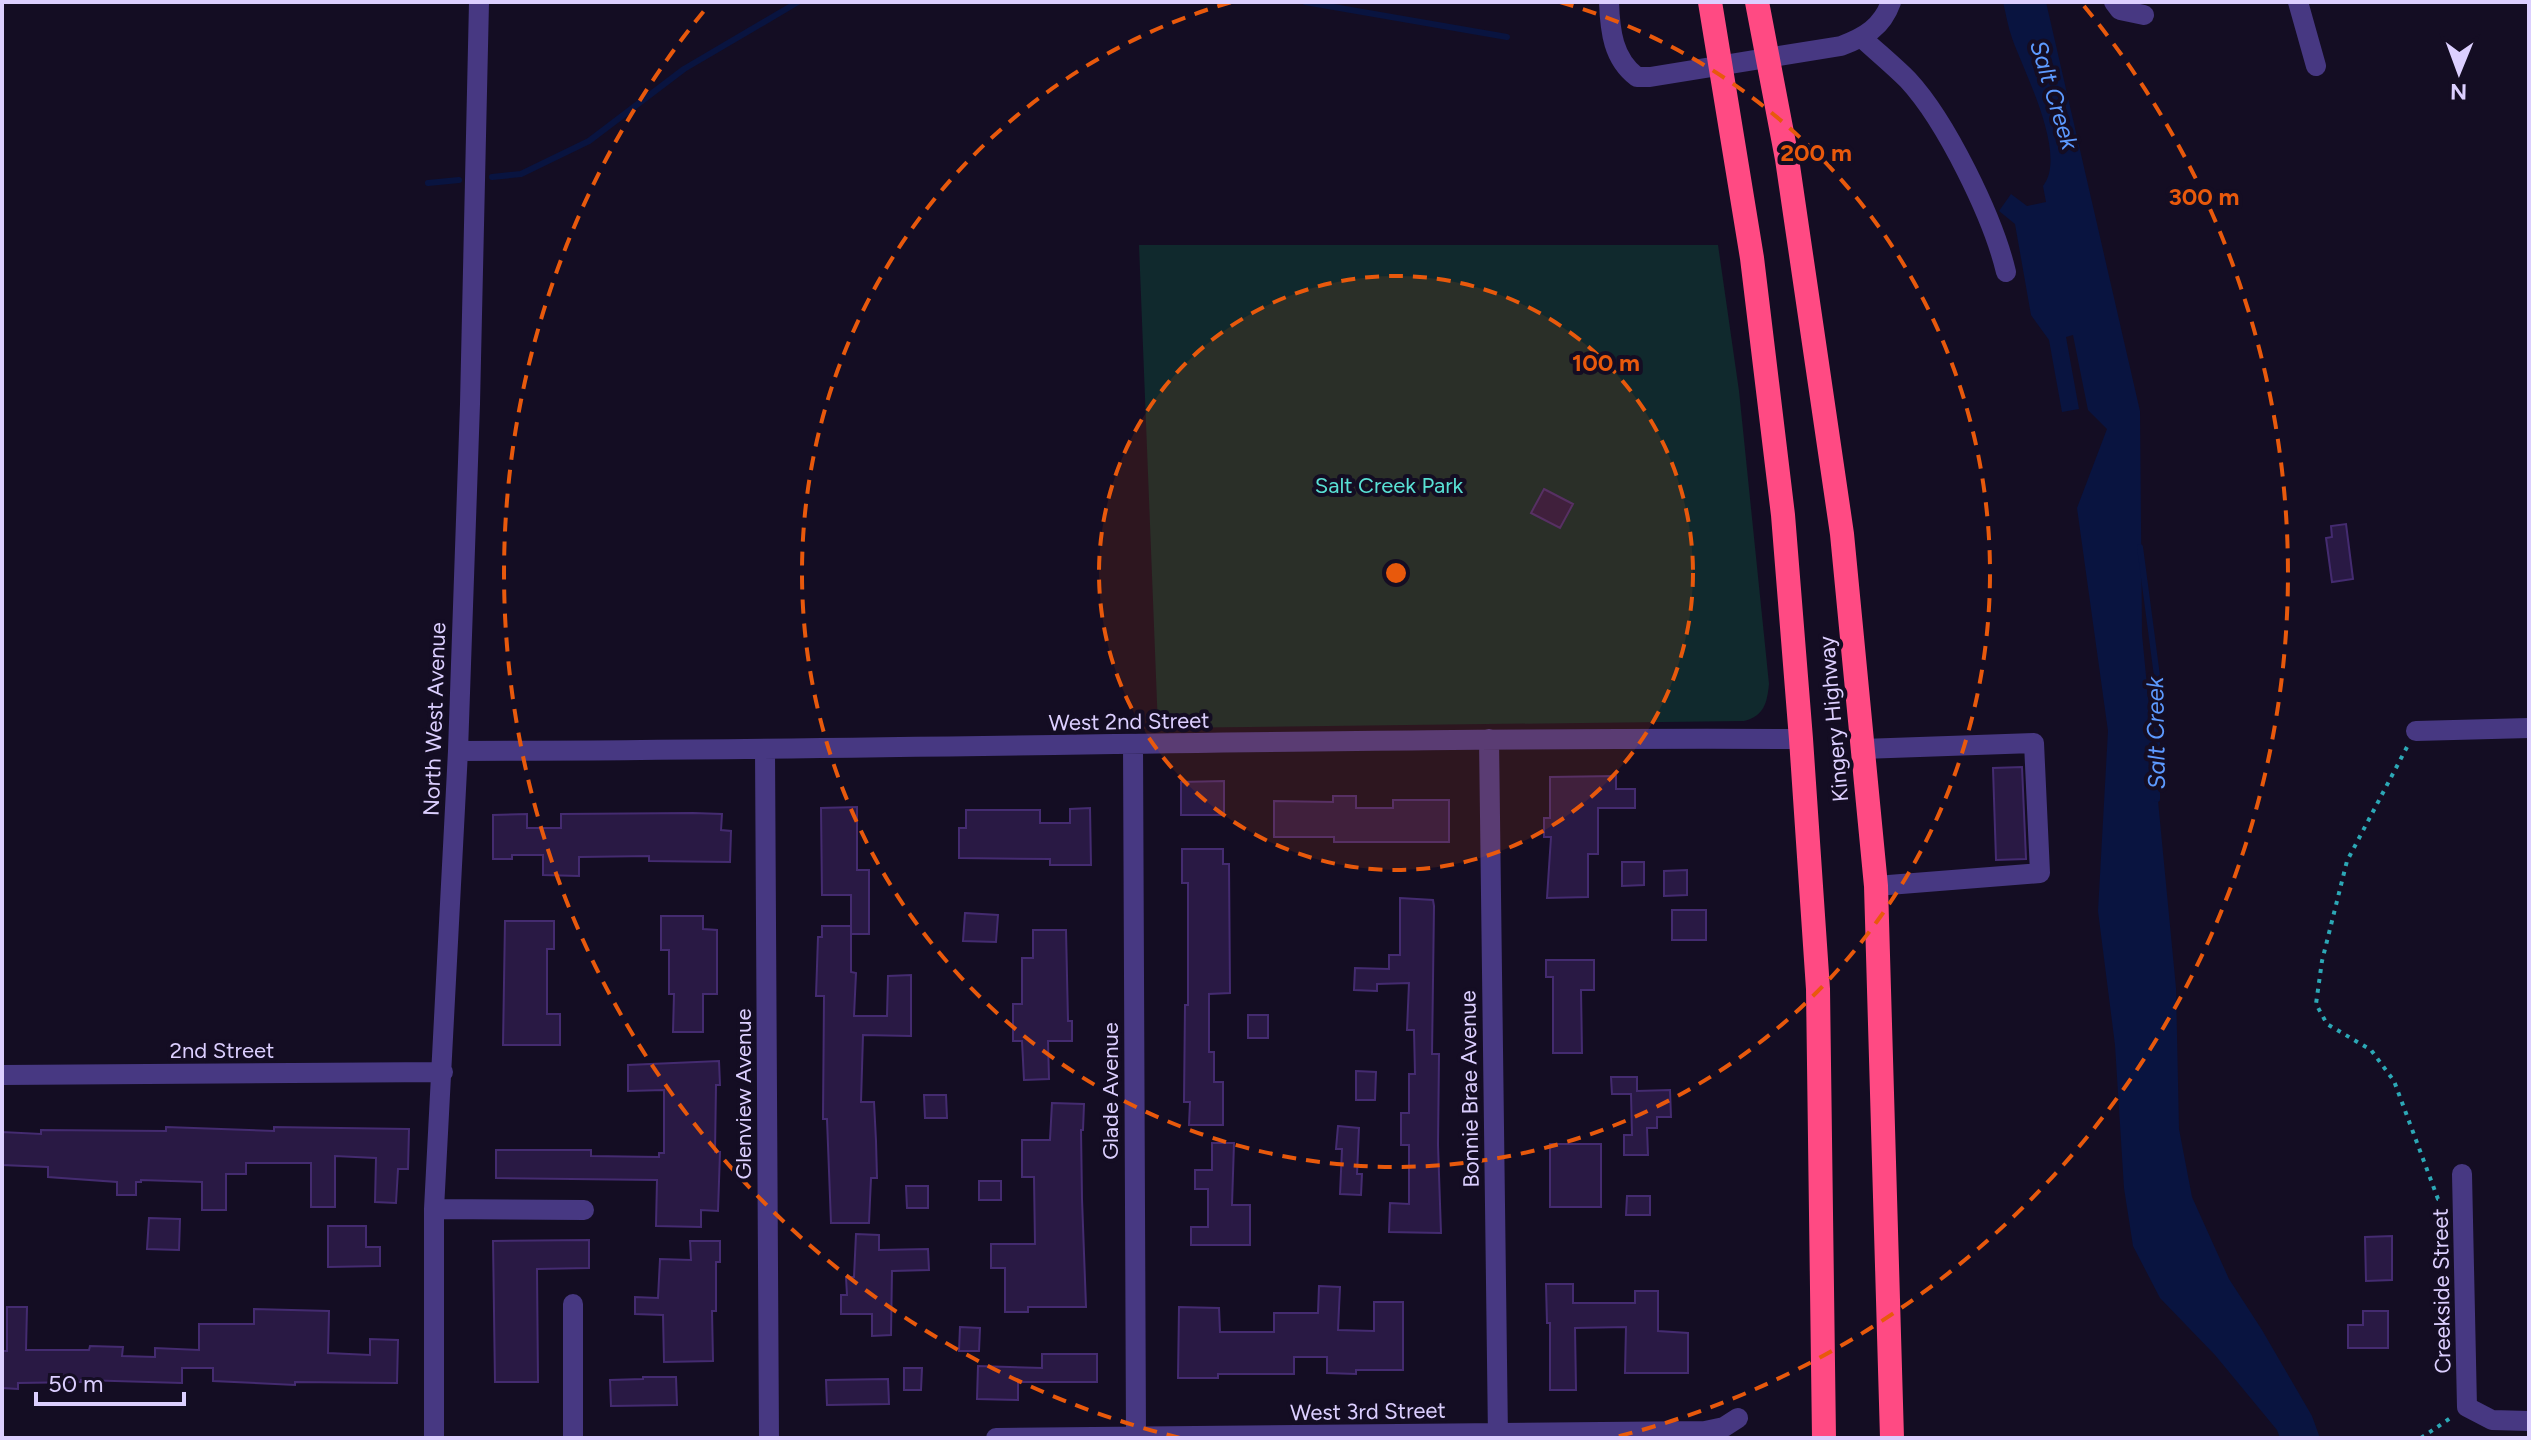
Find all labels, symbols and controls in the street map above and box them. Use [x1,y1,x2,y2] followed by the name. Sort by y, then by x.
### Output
[2419,32,2499,112] north arrow
[2024,37,2085,154] water label: Salt Creek
[2450,78,2467,105] text: N
[1780,138,1852,167] text: 200 m
[2168,182,2240,211] text: 300 m
[1572,348,1640,377] text: 100 m
[1315,472,1464,499] park label: Salt Creek Park
[1382,559,1410,587] centre of rings
[418,622,451,816] street label: North West Avenue
[1813,634,1854,803] street label: Kingery Highway
[2140,675,2171,790] water label: Salt Creek
[1048,707,1210,736] street label: West 2nd Street
[1454,990,1485,1188] street label: Bonnie Brae Avenue
[730,1008,757,1180] street label: Glenview Avenue
[1097,1022,1124,1160] street label: Glade Avenue
[170,1037,274,1064] street label: 2nd Street
[2427,1208,2456,1374] street label: Creekside Street
[36,1356,184,1406] scale bar
[48,1369,104,1398] text: 50 m
[1290,1397,1446,1426] street label: West 3rd Street

